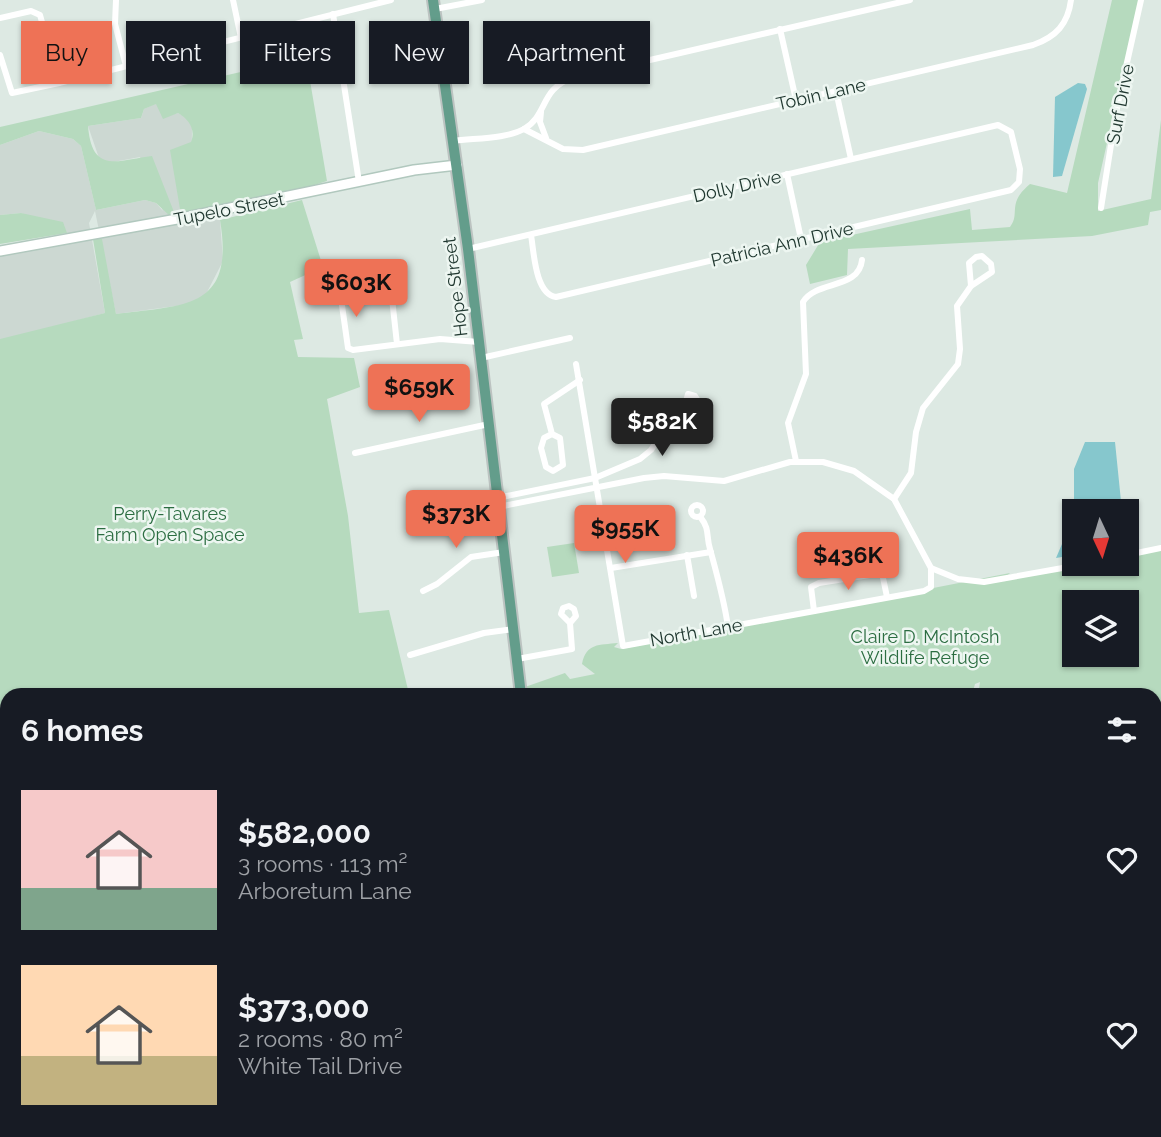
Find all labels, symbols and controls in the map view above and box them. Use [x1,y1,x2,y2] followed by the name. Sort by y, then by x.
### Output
[21,21,112,84] chip: Buy
[126,21,226,84] chip: Rent
[240,21,355,84] chip: Filters
[369,21,469,84] chip: New
[483,21,650,84] chip: Apartment
[1102,62,1138,146] street label: Surf Drive
[774,73,868,114] street label: Tobin Lane
[691,166,784,206] street label: Dolly Drive
[172,188,286,230] street label: Tupelo Street
[709,217,856,271] street label: Patricia Ann Drive
[438,236,472,338] street label: Hope Street
[307,260,405,319] pin: $603K
[321,268,391,295] text: $603K
[370,364,468,424] pin: $659K
[384,373,454,400] text: $659K
[613,398,711,458] pin: $582K
[627,407,697,434] text: $582K
[407,490,505,550] pin: $373K
[422,499,490,526] text: $373K
[1062,499,1139,576] north arrow
[1062,499,1139,667] map controls
[95,503,245,545] park label: Perry-Tavares Farm Open Space
[576,505,674,565] pin: $955K
[590,514,660,541] text: $955K
[799,532,897,592] pin: $436K
[813,541,883,568] text: $436K
[1062,590,1139,667] button: layers
[648,613,744,650] street label: North Lane
[851,626,999,668] park label: Claire D. McIntosh Wildlife Refuge
[1103,711,1141,749] icon: filters
[21,713,143,748] text: 6 homes
[238,815,371,850] text: $582,000
[77,818,161,902] icon: home
[1103,841,1141,879] icon: heart
[238,850,407,877] text: 3 rooms · 113 m²
[238,877,412,904] text: Arboretum Lane
[238,990,369,1025] text: $373,000
[77,993,161,1077] icon: home
[1103,1016,1141,1054] icon: heart
[238,1025,403,1052] text: 2 rooms · 80 m²
[238,1052,402,1079] text: White Tail Drive

